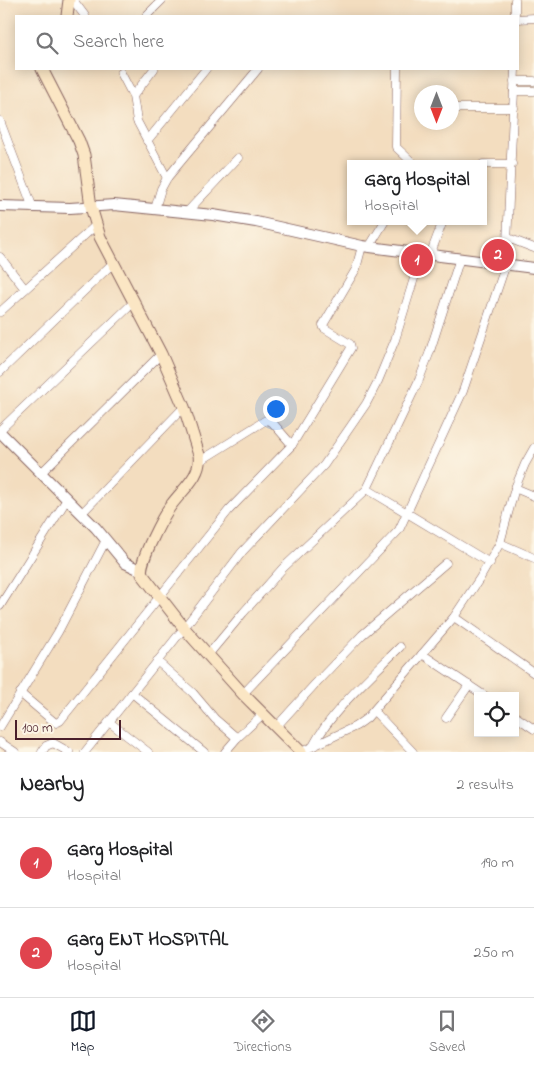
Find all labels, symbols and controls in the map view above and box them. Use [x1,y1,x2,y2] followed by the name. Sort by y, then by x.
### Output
[15,15,519,70] search box
[33,29,61,57] icon: search
[73,29,164,56] text: Search here
[414,85,459,130] north arrow
[347,160,487,225] popup
[364,167,470,194] text: Garg Hospital
[364,194,418,218] text: Hospital
[482,236,514,274] pin: 2
[401,241,433,279] pin: 1
[263,396,289,422] your location
[474,692,519,737] map controls
[474,692,519,737] button: locate
[15,717,121,740] scale bar
[22,718,53,739] text: 100 m
[20,770,84,800] text: Nearby
[456,773,514,797] text: 2 results
[67,837,173,864] text: Garg Hospital
[33,851,39,875] text: 1
[481,851,514,875] text: 190 m
[67,864,121,888] text: Hospital
[67,927,228,954] text: Garg ENT HOSPITAL
[32,941,40,965] text: 2
[474,941,514,965] text: 250 m
[67,954,121,978] text: Hospital
[69,1007,97,1058] tab: Map
[234,1007,292,1058] tab: Directions
[429,1007,465,1058] tab: Saved

